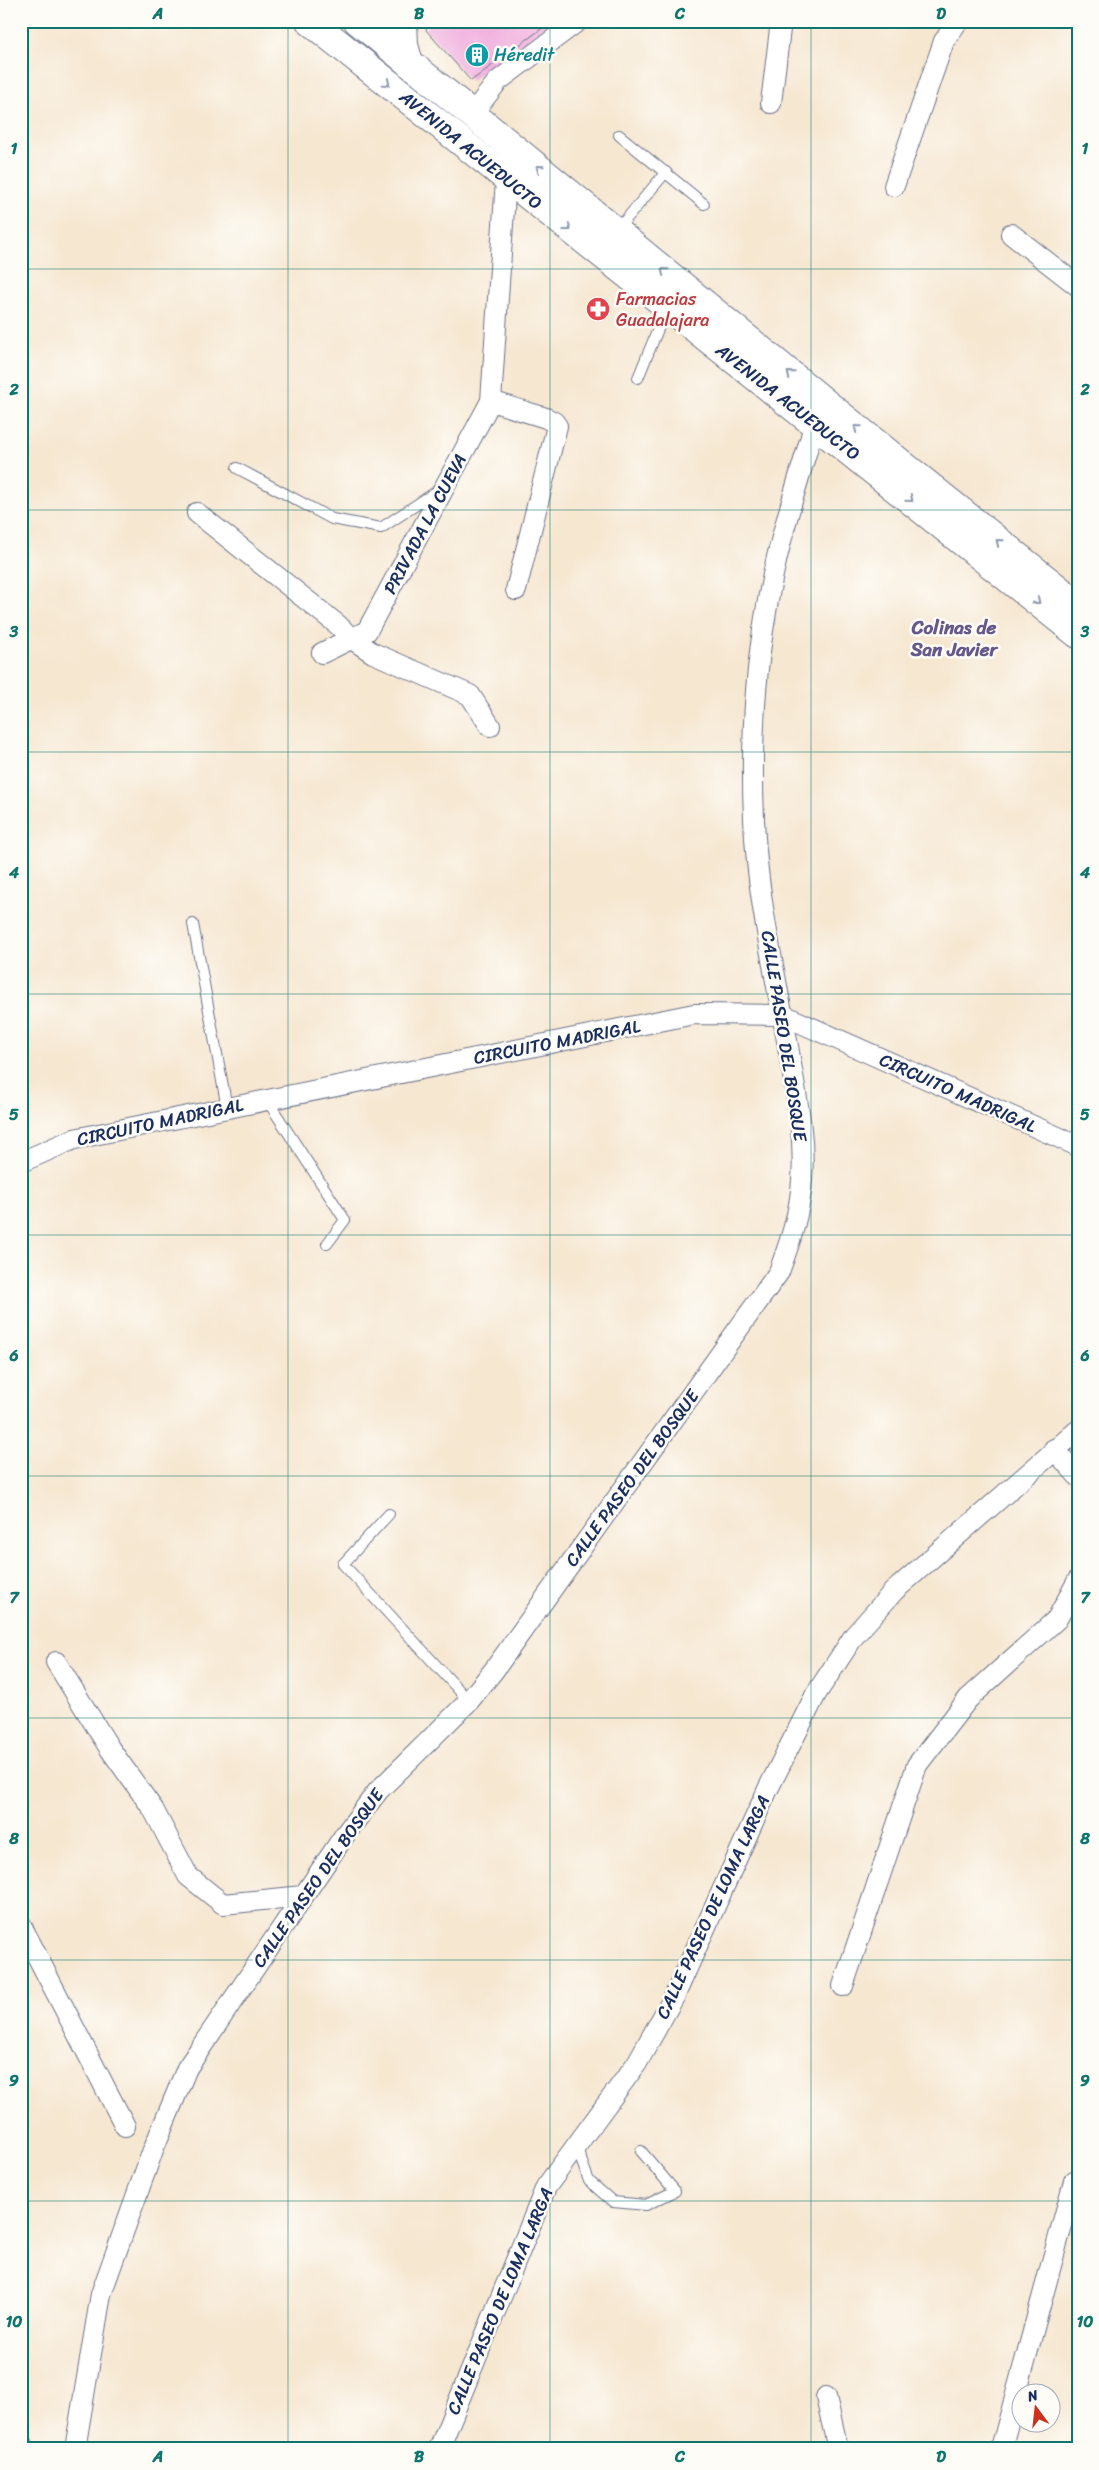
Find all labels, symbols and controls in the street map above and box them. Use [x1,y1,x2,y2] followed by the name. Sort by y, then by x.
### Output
[152,0,163,28] text: A
[414,0,425,28] text: B
[674,0,686,28] text: C
[936,0,946,28] text: D
[494,39,555,71] place label: Héredit
[464,42,490,68] building icon: Héredit
[381,77,390,86] one-way arrow
[391,81,550,218] street label: AVENIDA ACUEDUCTO
[11,134,18,163] text: 1
[1082,134,1089,163] text: 1
[535,164,544,173] one-way arrow
[562,223,571,231] one-way arrow
[661,267,670,276] one-way arrow
[616,283,709,336] place label: Farmacias Guadalajara
[585,296,611,322] pharmacy icon: Farmacias Guadalajara
[708,334,868,469] street label: AVENIDA ACUEDUCTO
[787,371,796,379] one-way arrow
[8,375,19,404] text: 2
[1079,375,1090,404] text: 2
[854,426,863,434] one-way arrow
[374,448,476,600] street label: PRIVADA LA CUEVA
[904,494,913,502] one-way arrow
[996,539,1005,547] one-way arrow
[1031,595,1041,604] one-way arrow
[910,611,999,666] district label: Colinas de San Javier
[9,617,19,646] text: 3
[1080,617,1090,646] text: 3
[8,858,19,887] text: 4
[1079,858,1090,887] text: 4
[752,928,817,1145] street label: CALLE PASEO DEL BOSQUE
[471,1010,644,1074] street label: CIRCUITO MADRIGAL
[874,1044,1042,1142] street label: CIRCUITO MADRIGAL
[74,1089,247,1155] street label: CIRCUITO MADRIGAL
[9,1100,19,1129] text: 5
[1080,1100,1090,1129] text: 5
[8,1341,19,1370] text: 6
[1079,1341,1090,1370] text: 6
[556,1382,708,1574] street label: CALLE PASEO DEL BOSQUE
[9,1583,20,1612] text: 7
[1080,1583,1091,1612] text: 7
[244,1781,393,1974] street label: CALLE PASEO DEL BOSQUE
[647,1790,779,2024] street label: CALLE PASEO DE LOMA LARGA
[8,1824,19,1853] text: 8
[1079,1824,1090,1853] text: 8
[9,2066,19,2095] text: 9
[1080,2066,1090,2095] text: 9
[438,2182,562,2420] street label: CALLE PASEO DE LOMA LARGA
[6,2307,22,2336] text: 10
[1077,2307,1093,2336] text: 10
[1012,2382,1062,2432] north arrow
[1024,2383,1041,2410] text: N
[152,2442,163,2470] text: A
[414,2442,425,2470] text: B
[674,2442,686,2470] text: C
[936,2442,946,2470] text: D

